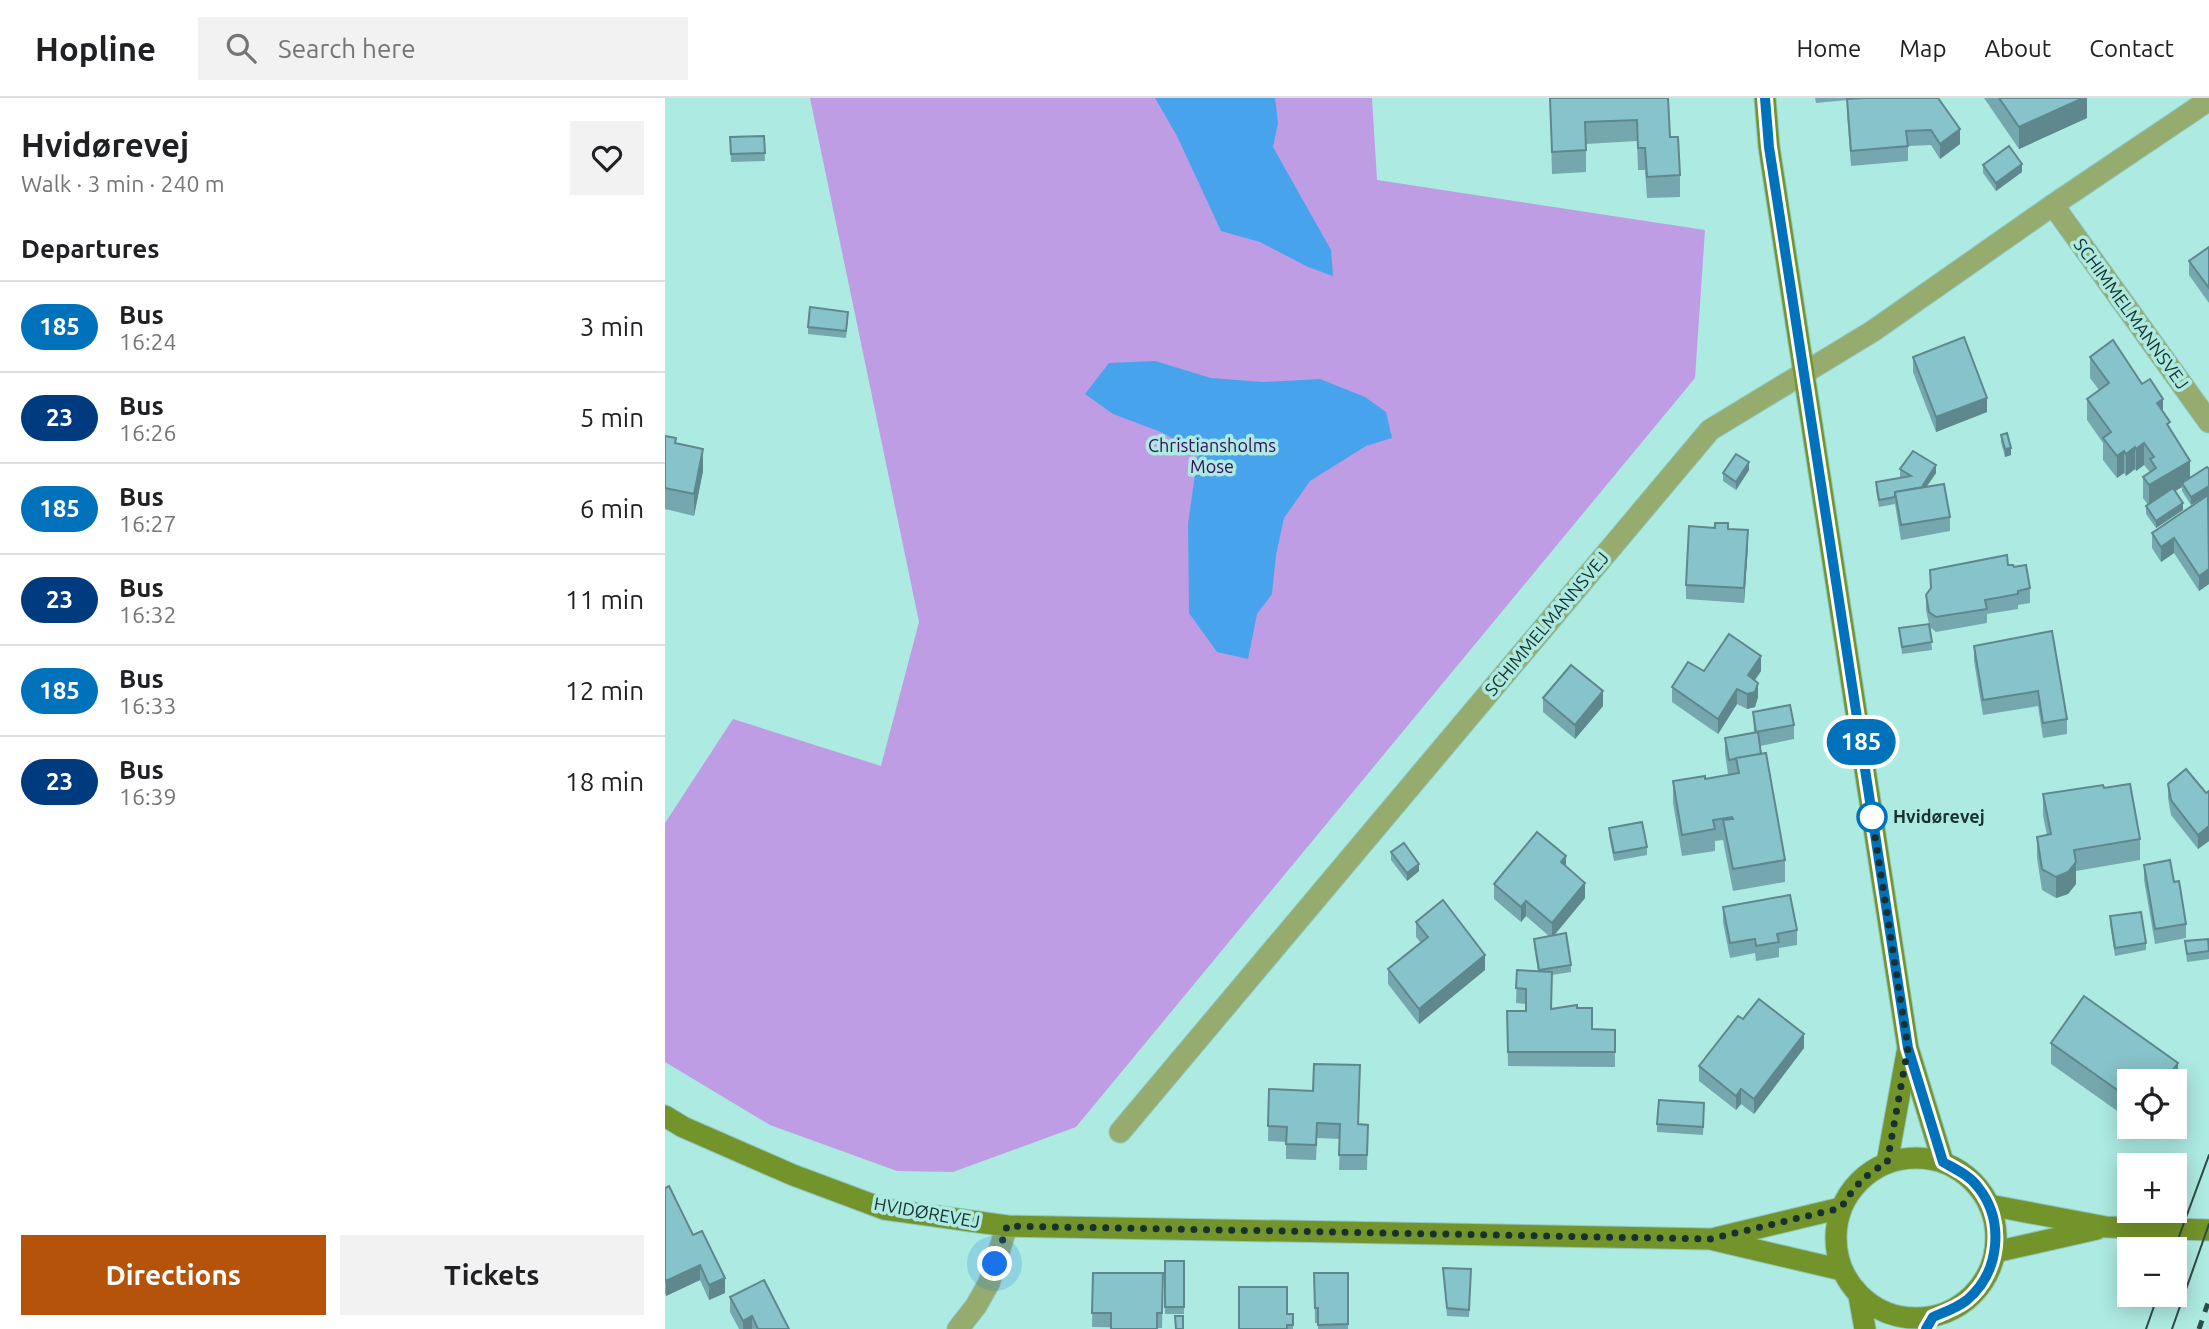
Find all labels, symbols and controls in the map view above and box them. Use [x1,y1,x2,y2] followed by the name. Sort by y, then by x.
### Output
[198,17,688,80] search box
[222,29,260,67] icon: search
[35,30,156,67] text: Hopline
[278,34,415,63] text: Search here
[1796,35,1861,62] text: Home
[1899,35,1946,62] text: Map
[1984,35,2051,62] text: About
[2089,35,2174,62] text: Contact
[570,121,644,195] button: heart
[21,126,189,163] text: Hvidørevej
[21,171,225,196] text: Walk · 3 min · 240 m
[21,234,159,263] text: Departures
[2070,234,2193,393] street label: SCHIMMELMANNSVEJ
[119,300,164,329] text: Bus
[580,312,644,341] text: 3 min
[39,313,80,340] text: 185
[119,329,177,354] text: 16:24
[119,391,164,420] text: Bus
[580,403,644,432] text: 5 min
[46,404,73,431] text: 23
[119,420,177,445] text: 16:26
[1148,435,1276,476] park label: Christiansholms Mose
[119,482,164,511] text: Bus
[580,494,644,523] text: 6 min
[39,495,80,522] text: 185
[119,511,177,536] text: 16:27
[1480,547,1612,699] street label: SCHIMMELMANNSVEJ
[119,573,164,602] text: Bus
[565,585,644,614] text: 11 min
[46,586,73,613] text: 23
[119,602,177,627] text: 16:32
[119,664,164,693] text: Bus
[565,676,644,705] text: 12 min
[39,677,80,704] text: 185
[119,693,177,718] text: 16:33
[1821,719,1901,765] line badge: 185
[1841,728,1881,755] text: 185
[119,755,164,784] text: Bus
[565,767,644,796] text: 18 min
[46,768,73,795] text: 23
[119,784,177,809] text: 16:39
[1857,802,1887,832] marker: Hvidørevej
[1893,806,1985,826] place label: Hvidørevej
[2117,1069,2187,1307] map controls
[2117,1069,2187,1139] button: locate
[2117,1153,2187,1223] button: +
[873,1193,982,1231] street label: HVIDØREVEJ
[21,1235,326,1315] button: Directions
[340,1235,644,1315] button: Tickets
[2117,1237,2187,1307] button: −
[977,1246,1012,1281] your location

